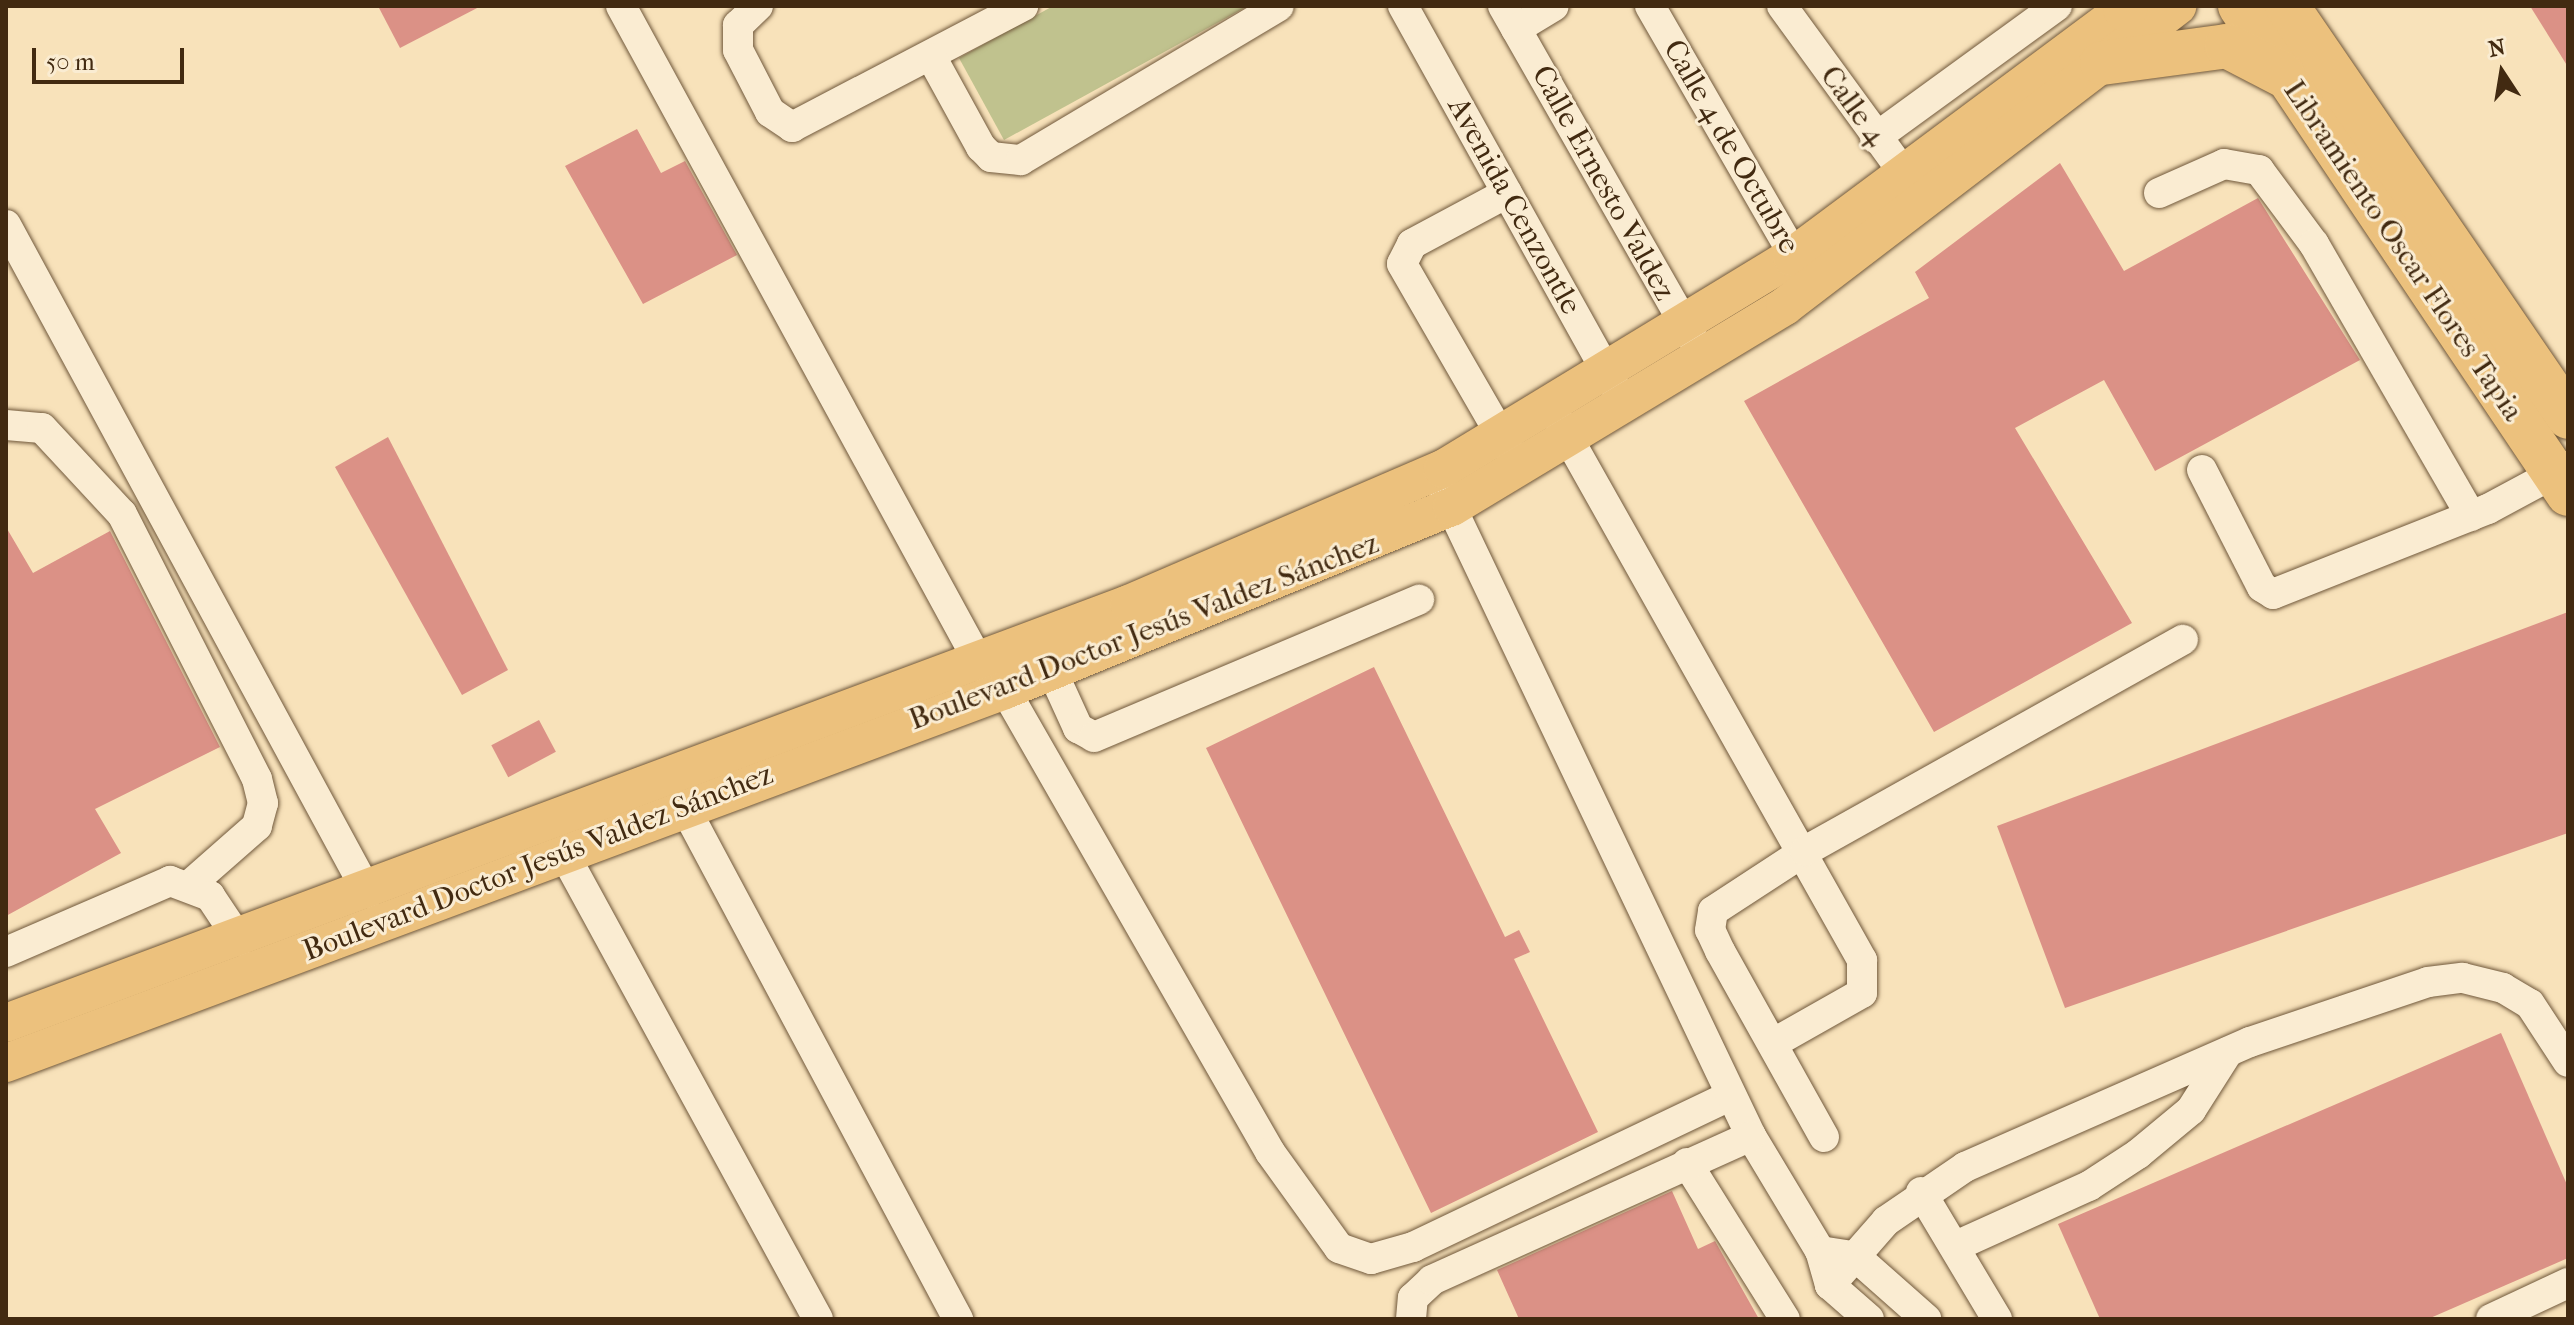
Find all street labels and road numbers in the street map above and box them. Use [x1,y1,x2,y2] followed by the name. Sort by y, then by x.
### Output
[1655,34,1807,260] street label: Calle 4 de Octubre
[1812,59,1894,153] street label: Calle 4
[1524,60,1682,306] street label: Calle Ernesto Valdez
[2275,74,2531,428] street label: Libramiento Oscar Flores Tapia
[1440,91,1588,321] street label: Avenida Cenzontle
[904,526,1384,738] street label: Boulevard Doctor Jesús Valdez Sánchez
[298,757,778,969] street label: Boulevard Doctor Jesús Valdez Sánchez

